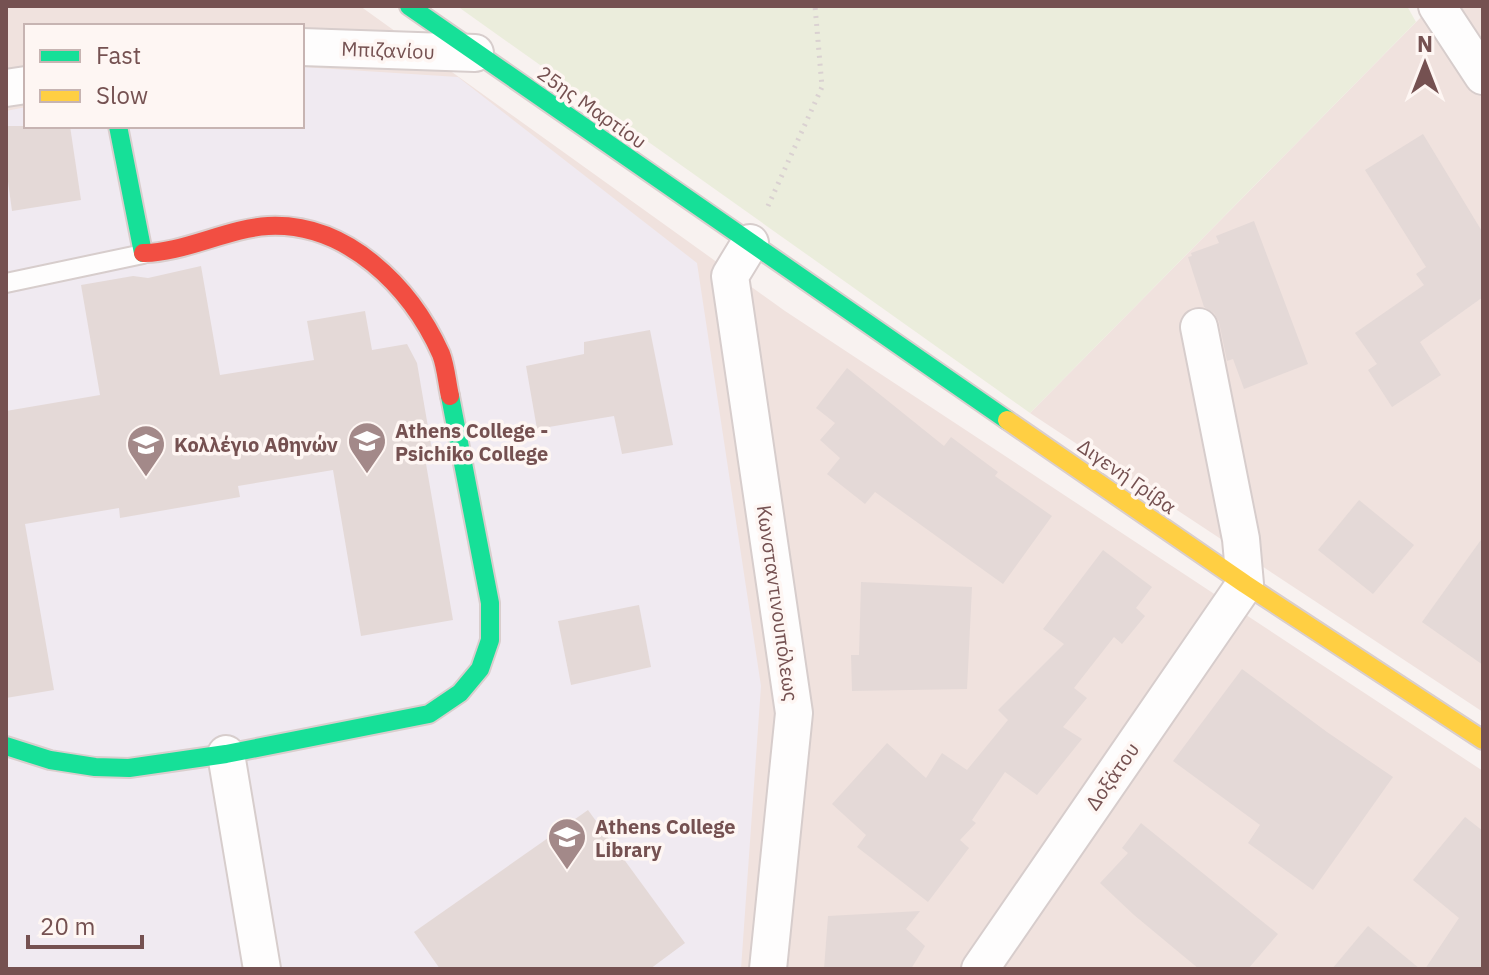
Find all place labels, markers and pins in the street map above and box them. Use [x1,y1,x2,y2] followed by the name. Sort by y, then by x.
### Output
[395,417,548,467] place label: Athens College - Psichiko College
[346,420,388,475] school or university icon: Athens College - Psichiko College
[125,423,167,478] school or university icon: Κολλέγιο Αθηνών
[174,431,338,458] place label: Κολλέγιο Αθηνών
[595,813,736,863] place label: Athens College Library
[546,816,588,871] school or university icon: Athens College Library

